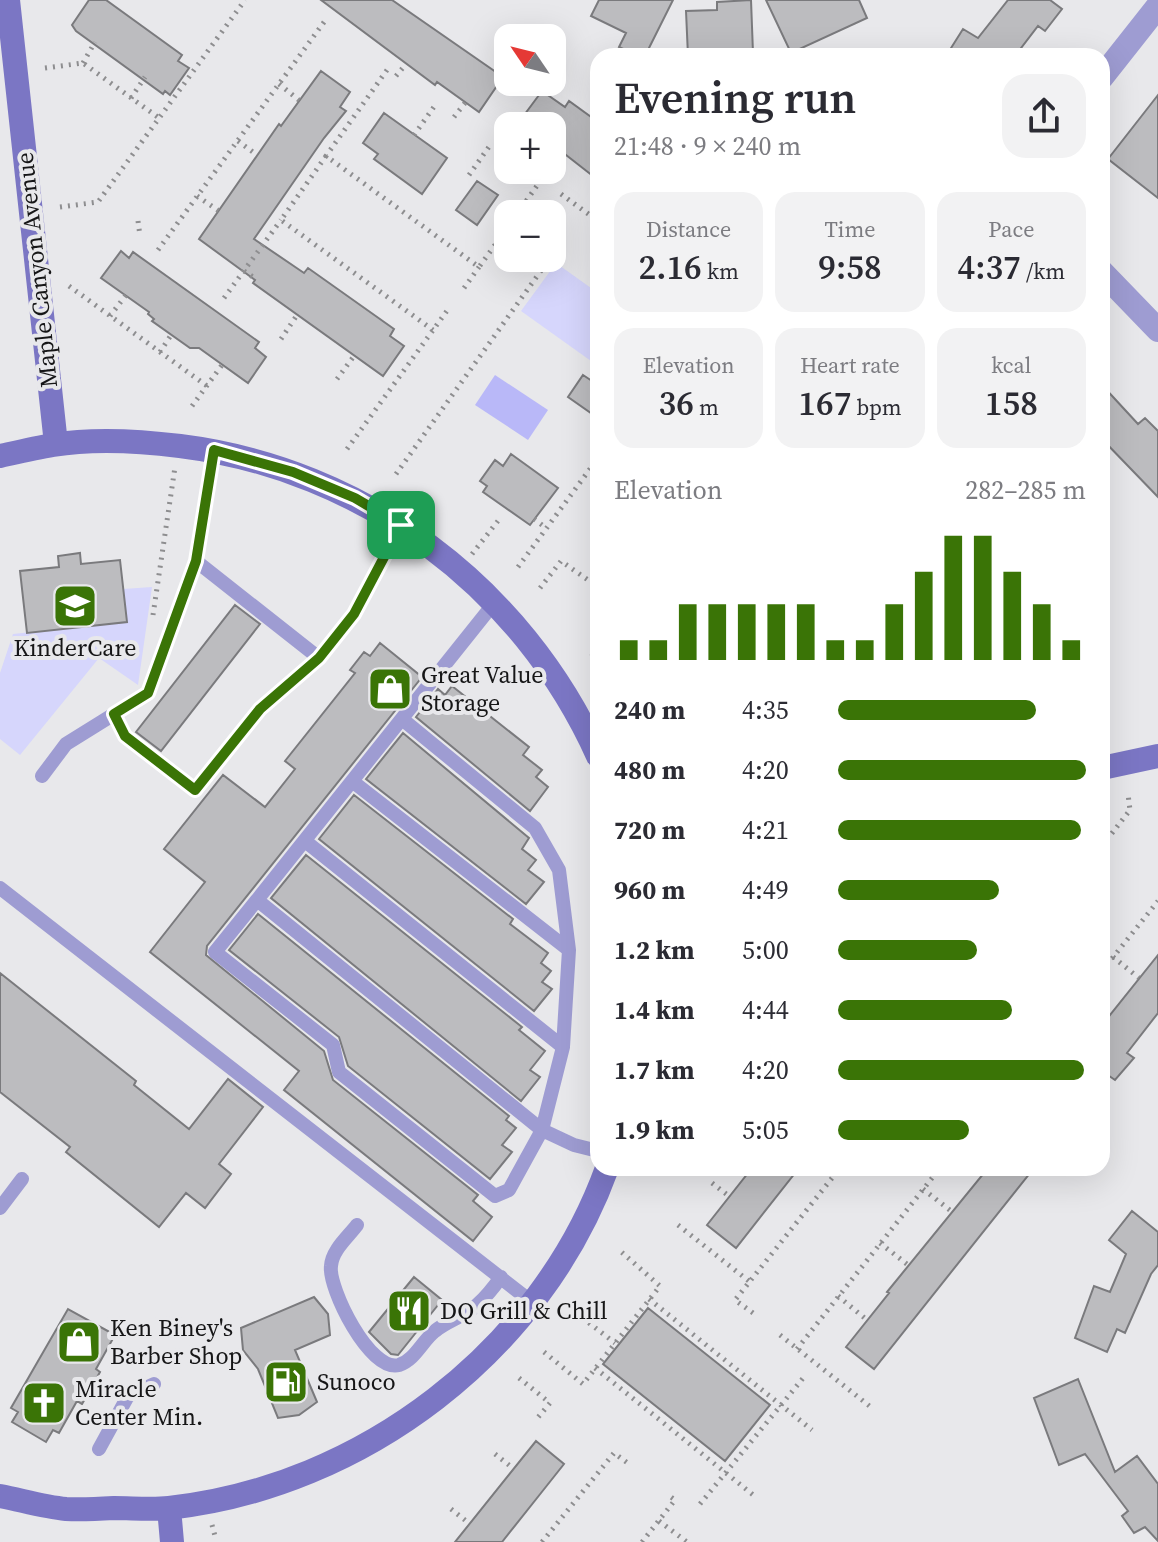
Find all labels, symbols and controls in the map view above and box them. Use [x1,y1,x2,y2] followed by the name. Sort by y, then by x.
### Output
[494,24,566,96] north arrow
[494,24,566,272] map controls
[614,67,856,128] text: Evening run
[1002,74,1086,158] button: share
[494,112,566,184] button: +
[614,128,801,164] text: 21:48 · 9 × 240 m
[8,151,65,389] street label: Maple Canyon Avenue
[494,200,566,272] button: −
[646,214,731,244] text: Distance
[825,214,875,244] text: Time
[988,214,1034,244] text: Pace
[639,244,702,290] text: 2.16
[818,244,882,290] text: 9:58
[958,244,1021,290] text: 4:37
[702,256,739,286] text: km
[1021,256,1065,286] text: /km
[643,350,735,380] text: Elevation
[800,350,900,380] text: Heart rate
[991,350,1031,380] text: kcal
[659,380,694,426] text: 36
[798,380,851,426] text: 167
[985,380,1038,426] text: 158
[694,392,719,422] text: m
[851,392,902,422] text: bpm
[614,472,723,508] text: Elevation
[965,472,1086,508] text: 282–285 m
[367,491,435,559] pin
[379,503,423,547] icon: arrive
[51,582,99,630] school or university icon: KinderCare
[13,631,137,664] place label: KinderCare
[421,658,544,719] place label: Great Value Storage
[366,665,414,713] shop icon: Great Value Storage
[614,692,685,728] text: 240 m
[742,692,789,728] text: 4:35
[614,752,685,788] text: 480 m
[742,752,789,788] text: 4:20
[614,812,685,848] text: 720 m
[742,812,789,848] text: 4:21
[614,872,685,908] text: 960 m
[742,872,789,908] text: 4:49
[614,932,695,968] text: 1.2 km
[742,932,789,968] text: 5:00
[614,992,695,1028] text: 1.4 km
[742,992,789,1028] text: 4:44
[614,1052,695,1088] text: 1.7 km
[742,1052,789,1088] text: 4:20
[614,1112,695,1148] text: 1.9 km
[742,1112,789,1148] text: 5:05
[385,1287,433,1335] restaurant icon: DQ Grill & Chill
[440,1294,607,1327] place label: DQ Grill & Chill
[110,1311,242,1372] place label: Ken Biney's Barber Shop
[55,1318,103,1366] shop icon: Ken Biney's Barber Shop
[262,1358,310,1406] fuel station icon: Sunoco
[317,1365,396,1398] place label: Sunoco
[75,1372,203,1433] place label: Miracle Center Min.
[20,1379,68,1427] church icon: Miracle Center Min.

